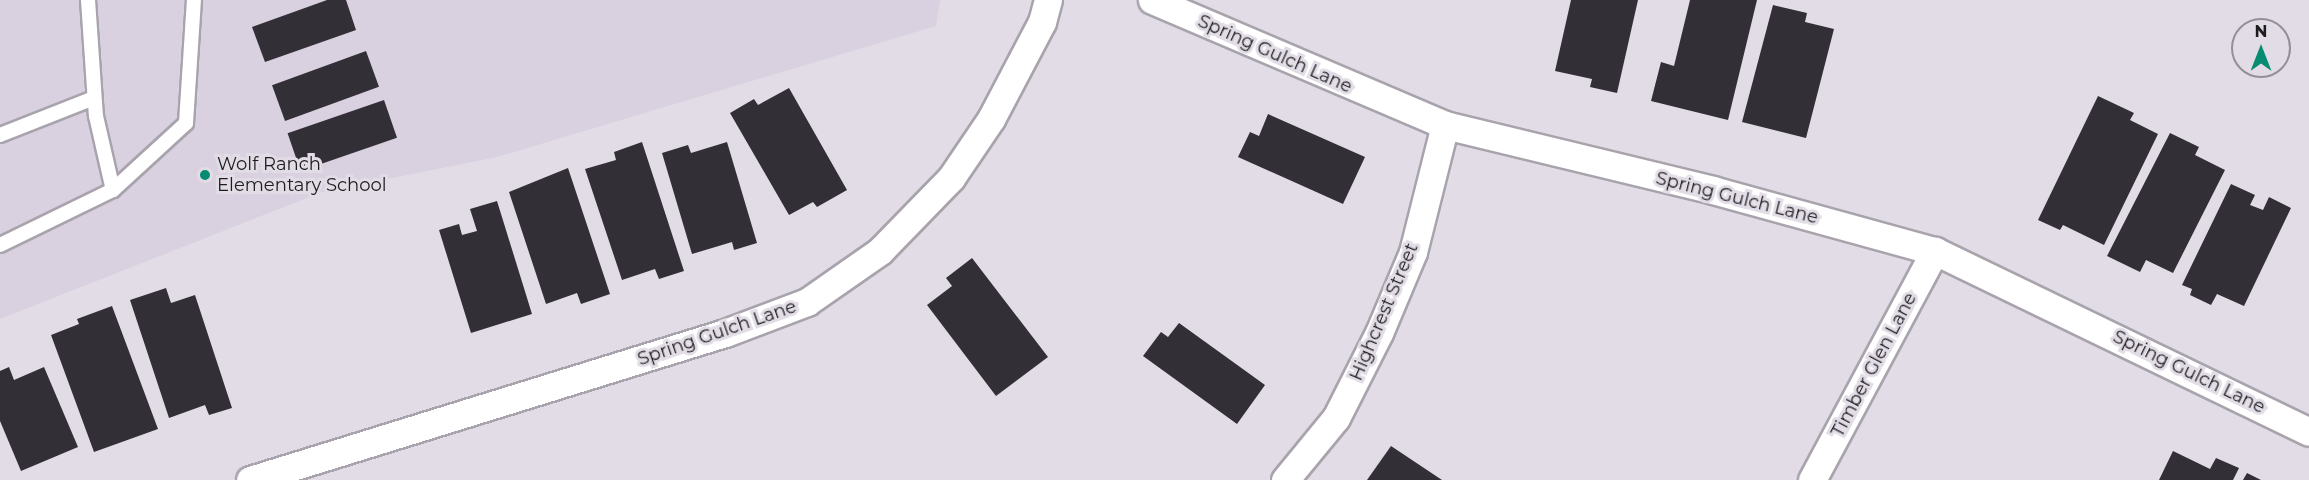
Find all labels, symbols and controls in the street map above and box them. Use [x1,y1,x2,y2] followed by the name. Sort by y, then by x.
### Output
[1195,10,1355,98] street label: Spring Gulch Lane
[2231,18,2291,78] north arrow
[2255,22,2267,41] text: N
[217,154,387,196] place label: Wolf Ranch Elementary School
[1654,167,1820,229] street label: Spring Gulch Lane
[198,168,212,182] marker: Wolf Ranch Elementary School
[1345,240,1423,384] street label: Highcrest Street
[1827,289,1921,441] street label: Timber Glen Lane
[635,296,799,370] street label: Spring Gulch Lane
[2109,326,2269,418] street label: Spring Gulch Lane

